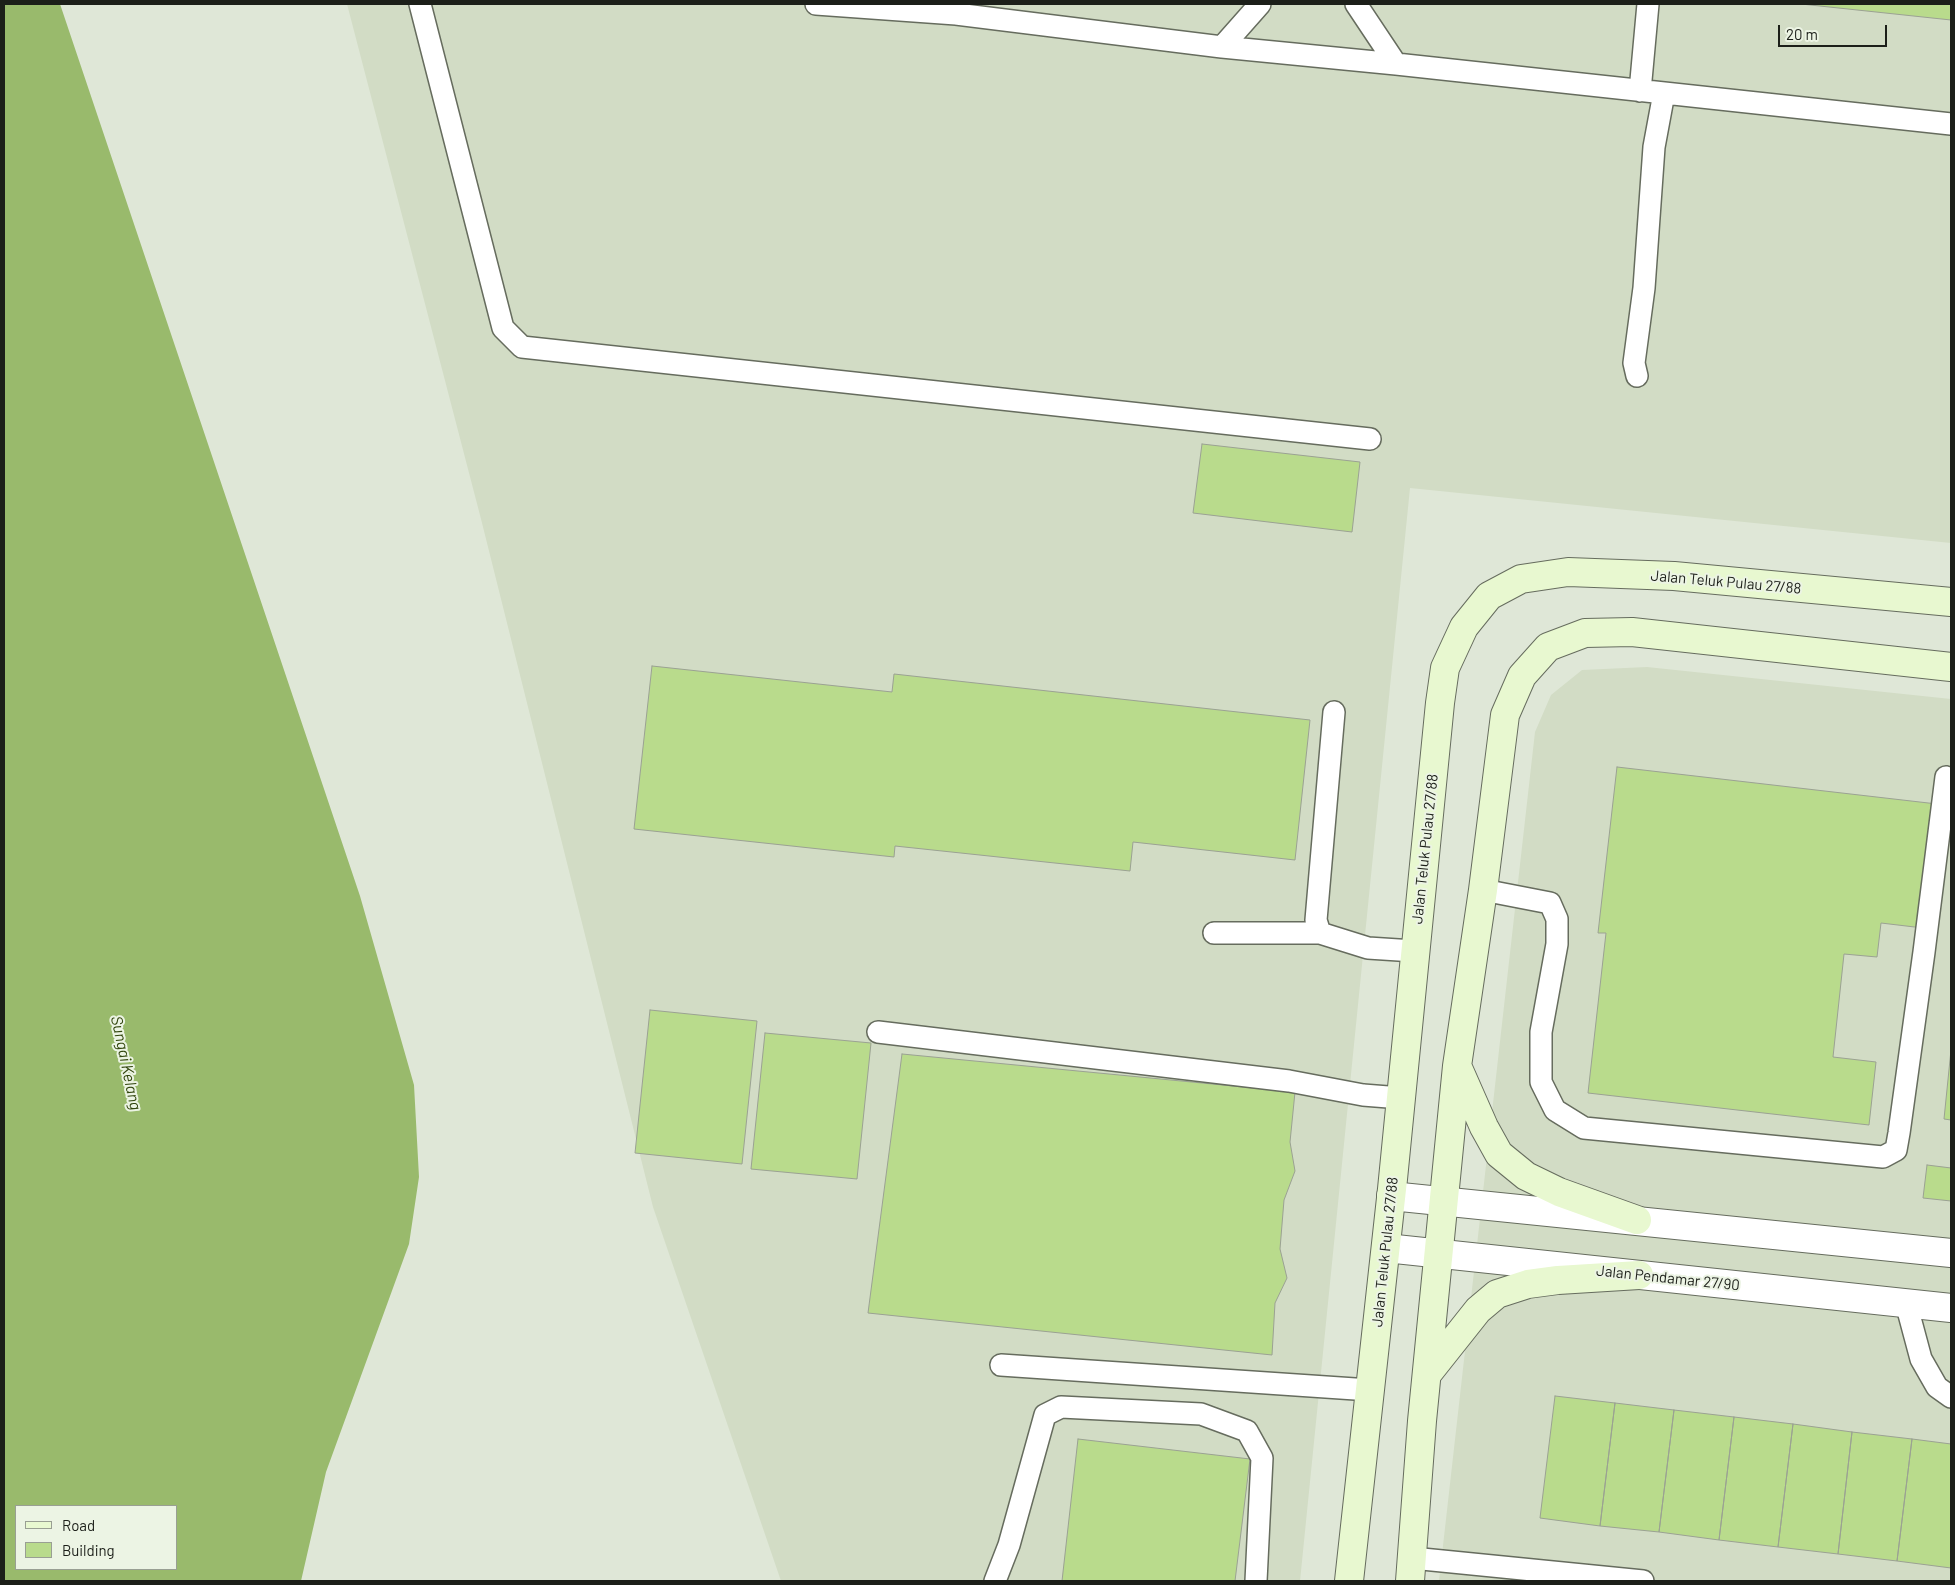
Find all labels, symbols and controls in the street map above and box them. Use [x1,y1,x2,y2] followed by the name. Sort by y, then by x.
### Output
[1780,15,1889,47] scale bar
[1786,25,1818,43] text: 20 m
[1650,566,1802,598] street label: Jalan Teluk Pulau 27/88
[1408,773,1442,925] street label: Jalan Teluk Pulau 27/88
[107,1014,145,1112] water label: Sungai Kelang
[1368,1176,1402,1328] street label: Jalan Teluk Pulau 27/88
[1595,1262,1741,1294] street label: Jalan Pendamar 27/90
[15,1505,178,1570] legend
[62,1516,95,1534] text: Road
[62,1541,115,1559] text: Building

